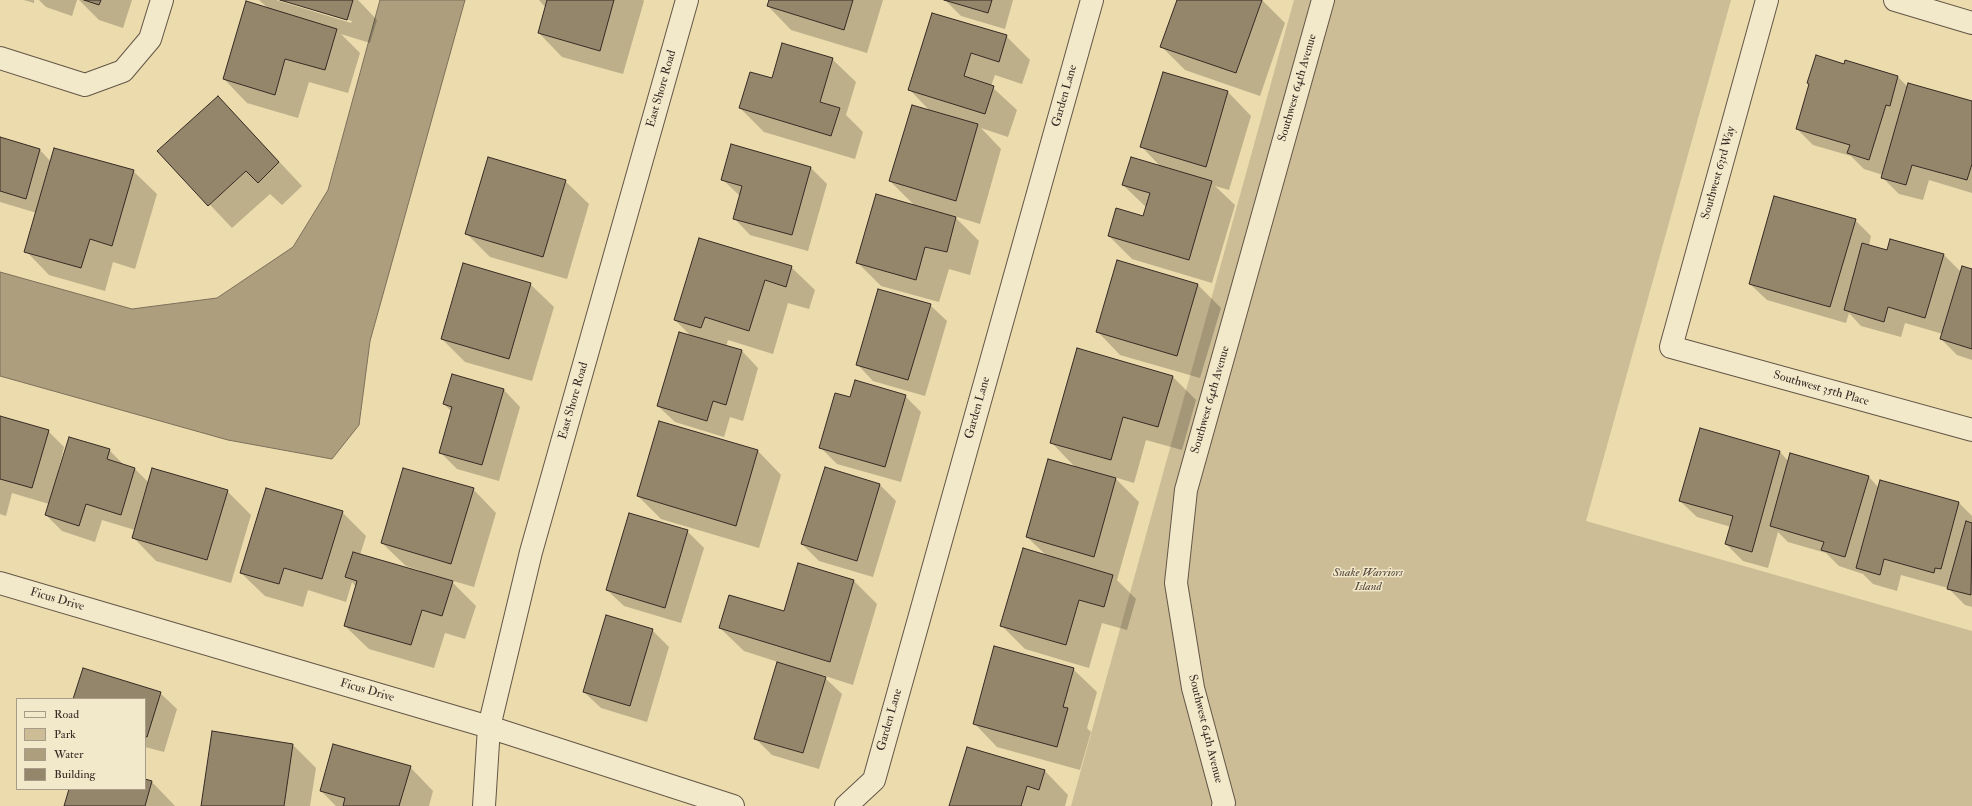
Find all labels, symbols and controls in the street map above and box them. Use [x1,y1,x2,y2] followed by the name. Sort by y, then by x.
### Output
[1276,32,1320,144] street label: Southwest 64th Avenue
[644,49,680,129] street label: East Shore Road
[1049,63,1081,129] street label: Garden Lane
[1699,125,1739,221] street label: Southwest 63rd Way
[1189,344,1233,456] street label: Southwest 64th Avenue
[556,361,592,441] street label: East Shore Road
[1771,368,1871,410] street label: Southwest 35th Place
[962,375,994,441] street label: Garden Lane
[1333,566,1403,594] park label: Snake Warriors Island
[28,585,86,615] street label: Ficus Drive
[1185,673,1225,785] street label: Southwest 64th Avenue
[338,676,396,706] street label: Ficus Drive
[874,687,906,753] street label: Garden Lane
[16,698,146,790] legend
[54,707,79,722] text: Road
[54,727,76,742] text: Park
[54,747,83,762] text: Water
[54,767,95,782] text: Building

